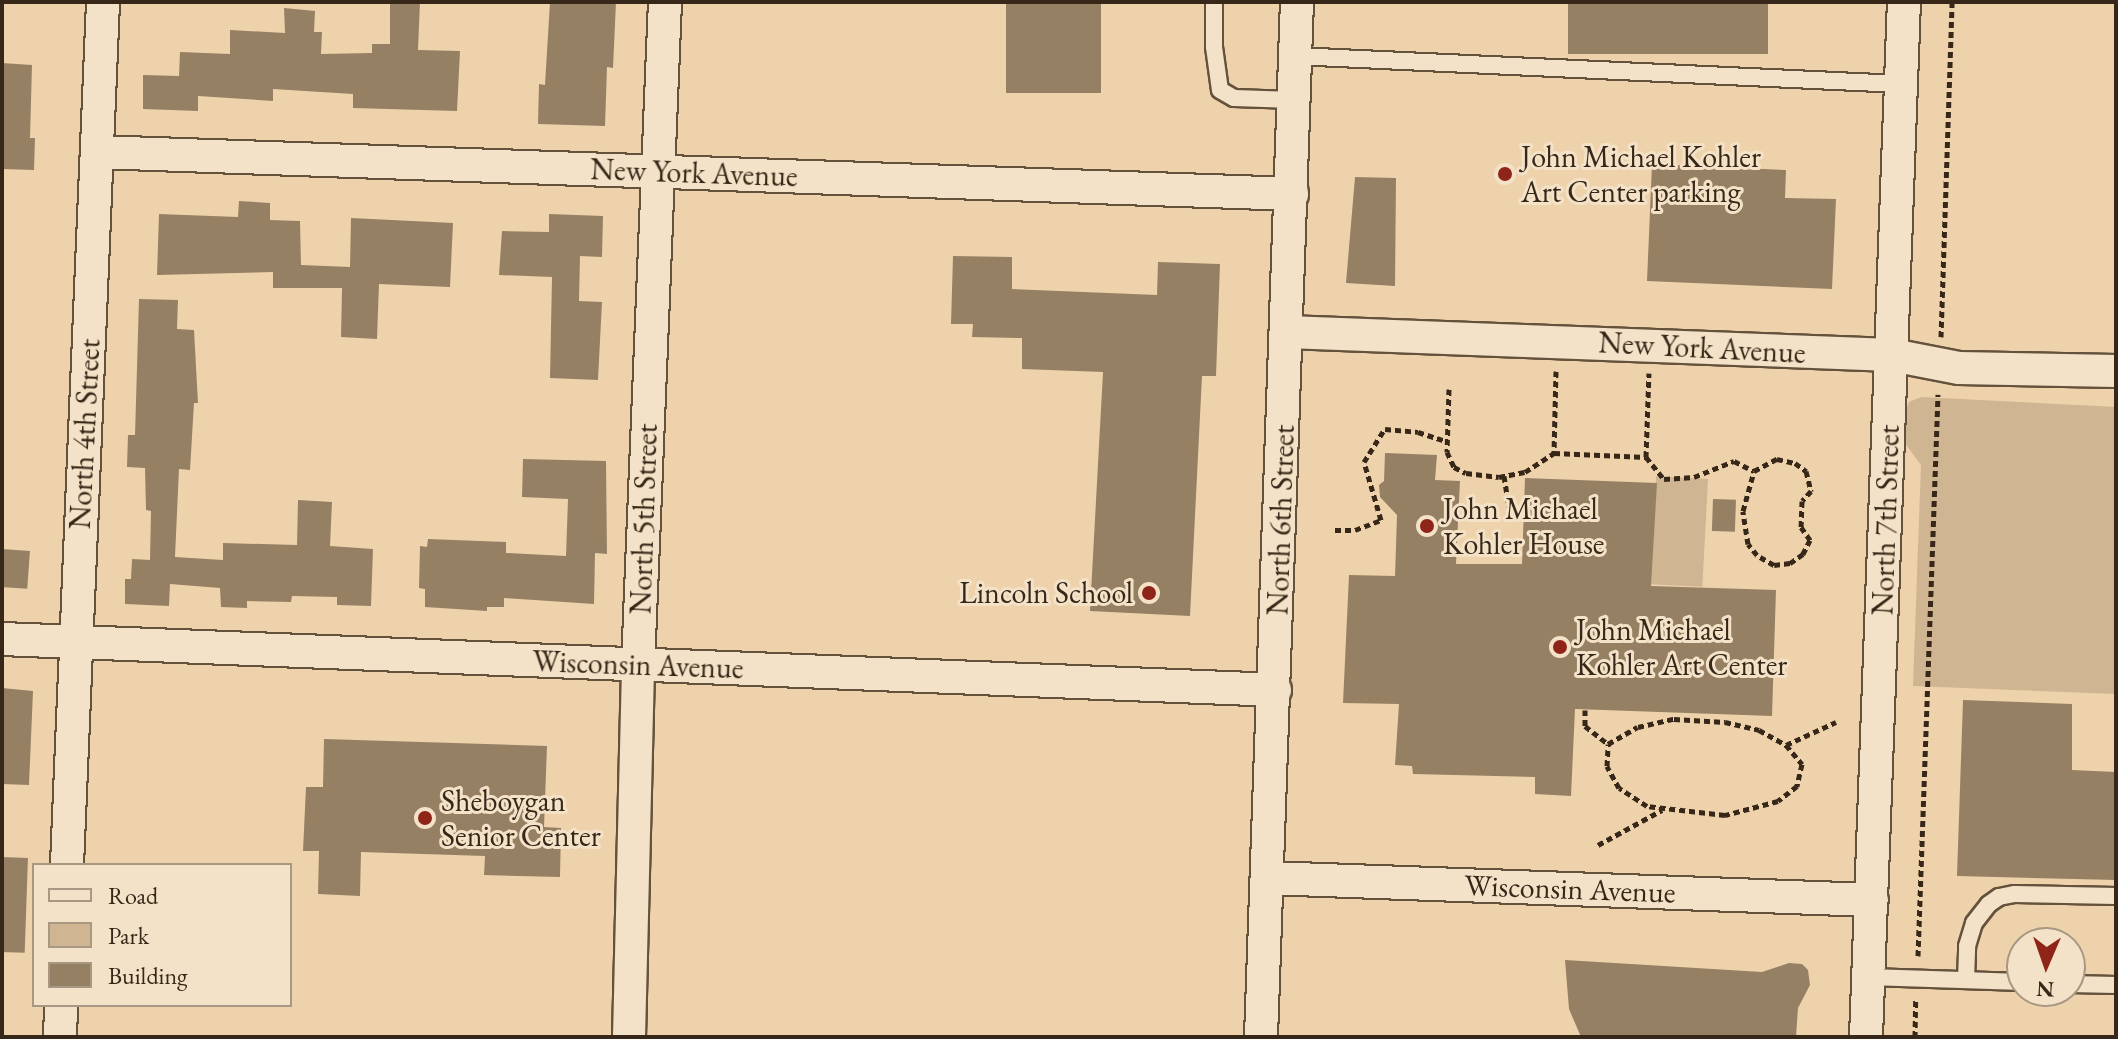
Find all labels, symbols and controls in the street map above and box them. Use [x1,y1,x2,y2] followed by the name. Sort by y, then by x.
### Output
[1521,139,1761,210] place label: John Michael Kohler Art Center parking
[590,151,798,195] street label: New York Avenue
[1496,165,1514,183] marker: John Michael Kohler Art Center parking
[1598,325,1806,371] street label: New York Avenue
[62,338,108,530] street label: North 4th Street
[623,423,665,615] street label: North 5th Street
[1260,424,1302,616] street label: North 6th Street
[1865,424,1907,616] street label: North 7th Street
[1443,491,1605,562] place label: John Michael Kohler House
[1418,517,1436,535] marker: John Michael Kohler House
[959,575,1133,611] place label: Lincoln School
[1140,584,1158,602] marker: Lincoln School
[1576,612,1787,682] place label: John Michael Kohler Art Center
[1551,638,1569,656] marker: John Michael Kohler Art Center
[532,643,744,687] street label: Wisconsin Avenue
[441,783,601,854] place label: Sheboygan Senior Center
[416,809,434,827] marker: Sheboygan Senior Center
[32,863,292,1007] legend
[1464,867,1676,911] street label: Wisconsin Avenue
[108,880,158,911] text: Road
[108,920,149,951] text: Park
[2006,927,2086,1007] north arrow
[108,960,188,991] text: Building
[2036,975,2055,1004] text: N

